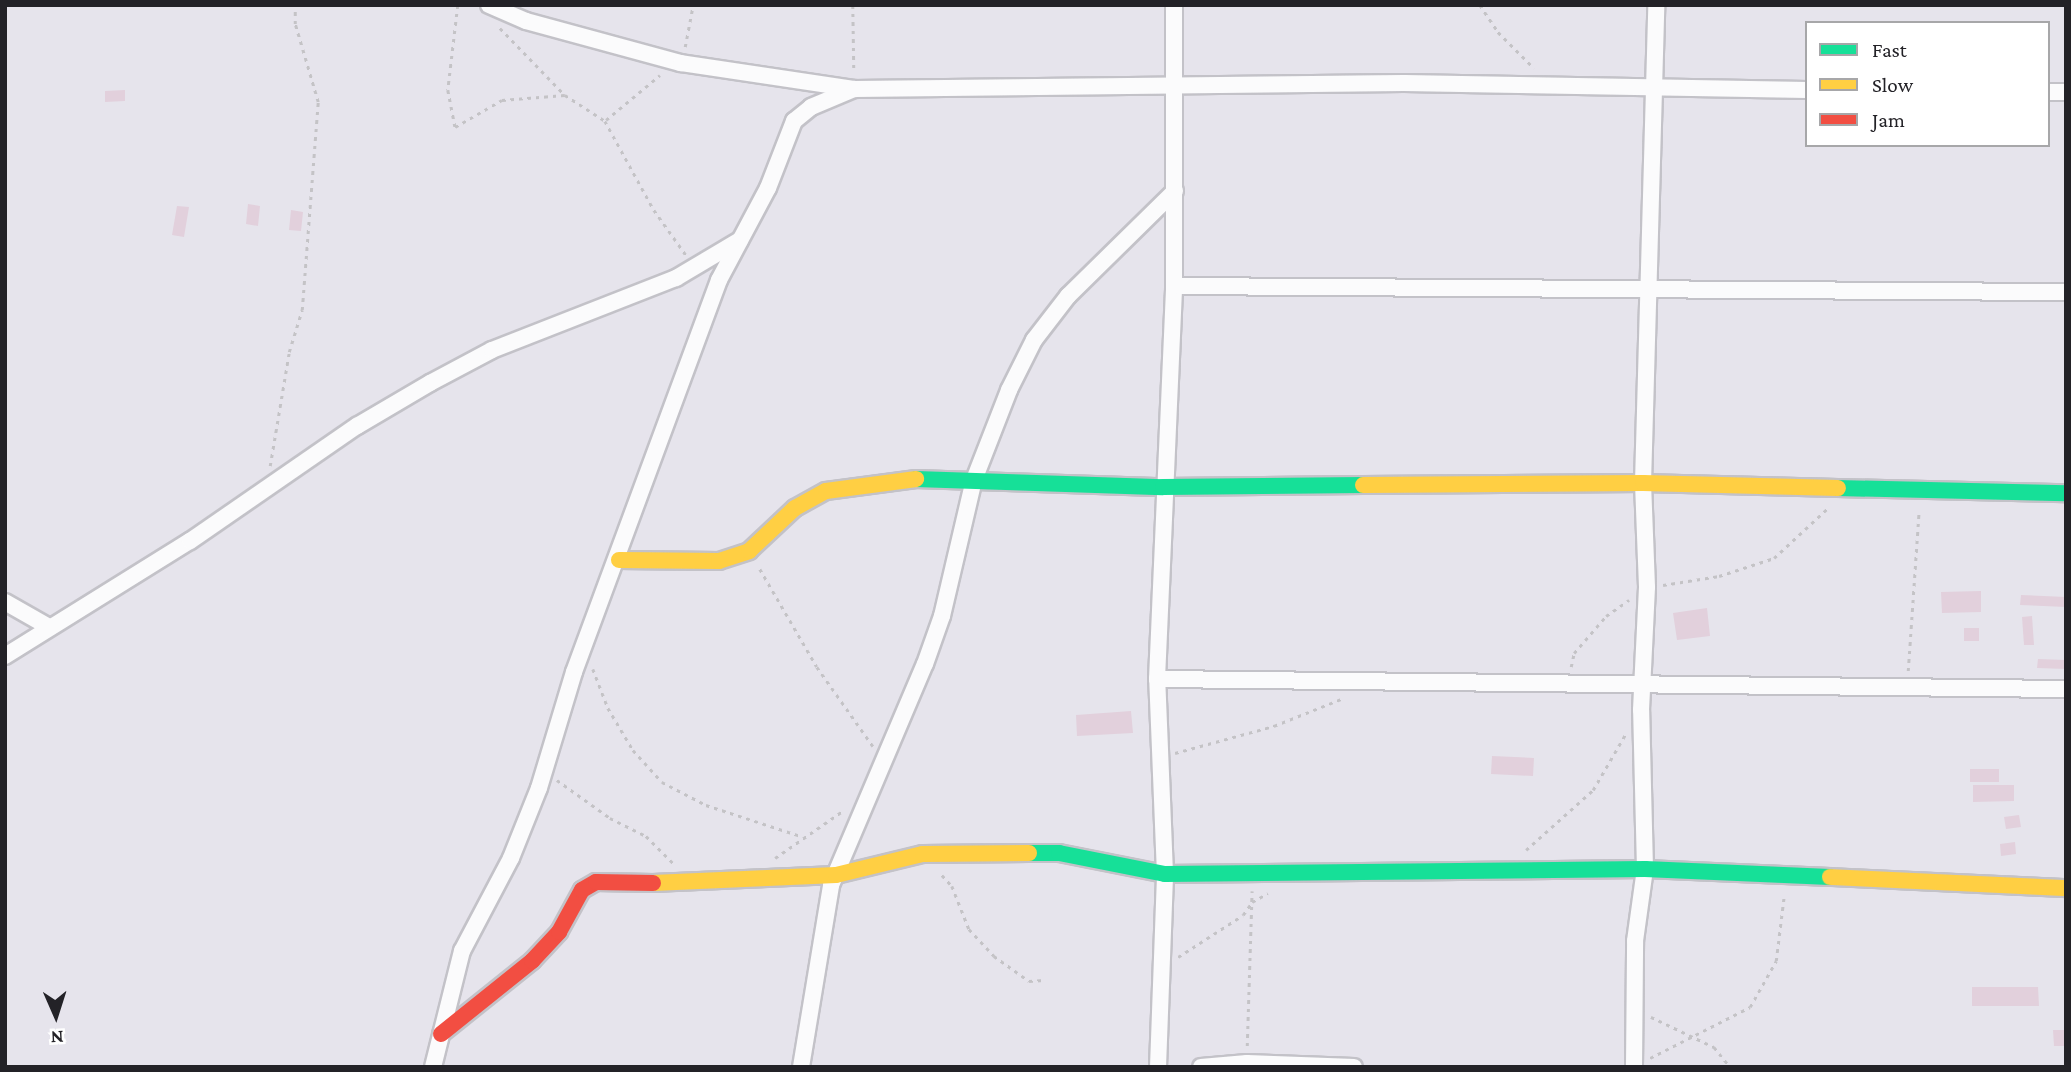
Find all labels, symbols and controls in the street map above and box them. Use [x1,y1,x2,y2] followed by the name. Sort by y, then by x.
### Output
[1805,21,2050,147] legend
[1872,38,1907,62] text: Fast
[1872,73,1913,97] text: Slow
[1872,108,1905,132] text: Jam
[21,981,91,1051] north arrow
[50,1027,64,1048] text: N

